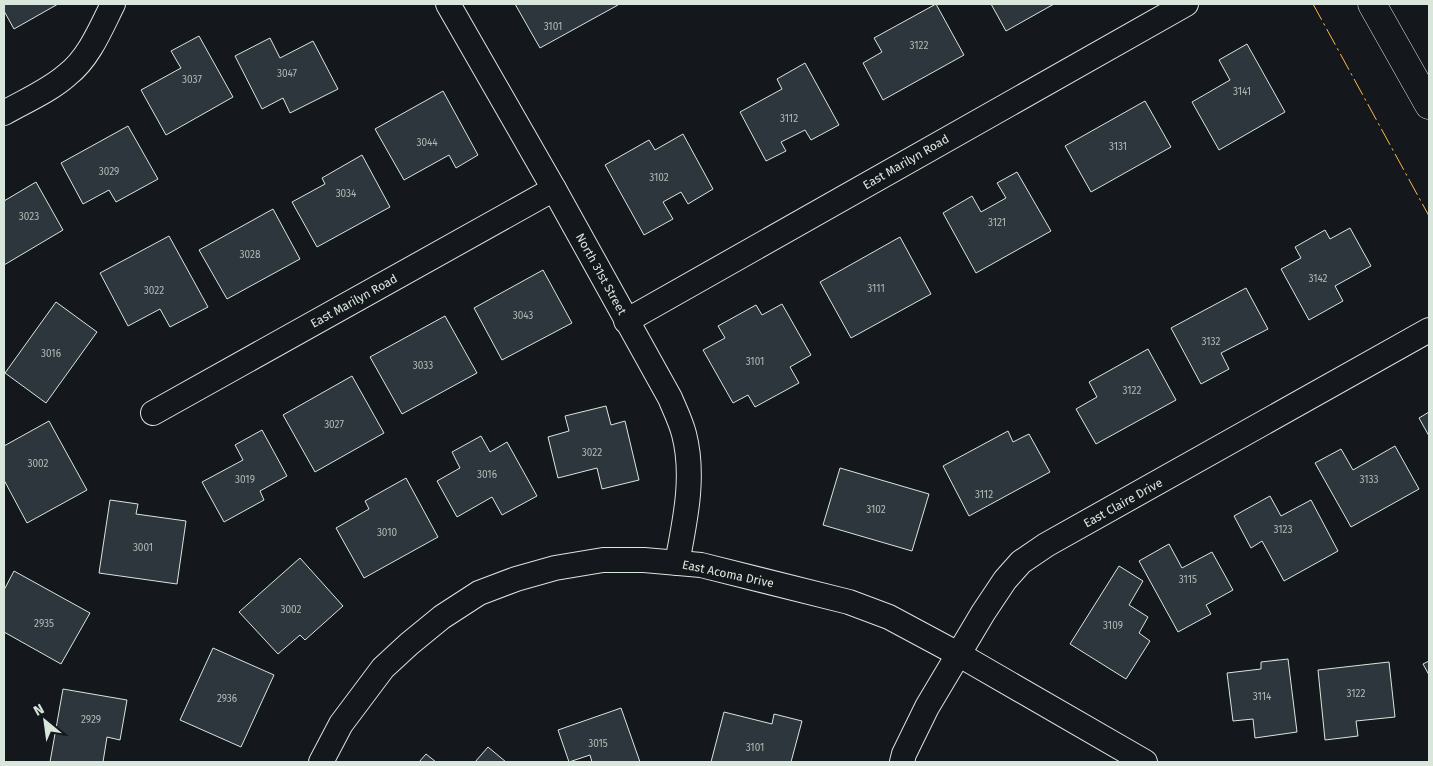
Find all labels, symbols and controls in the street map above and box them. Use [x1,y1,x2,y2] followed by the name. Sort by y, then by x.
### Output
[544,21,562,33] house number: 3101
[910,40,929,52] house number: 3122
[277,68,298,80] house number: 3047
[182,74,202,86] house number: 3037
[1233,86,1251,98] house number: 3141
[780,113,798,125] house number: 3112
[861,132,951,192] street label: East Marilyn Road
[416,137,438,149] house number: 3044
[1109,141,1127,153] house number: 3131
[99,166,119,178] house number: 3029
[649,172,669,184] house number: 3102
[336,188,357,200] house number: 3034
[19,211,39,223] house number: 3023
[988,217,1006,229] house number: 3121
[573,231,629,318] street label: North 31st Street
[240,249,261,261] house number: 3028
[308,271,400,331] street label: East Marilyn Road
[1308,273,1328,285] house number: 3142
[867,283,885,295] house number: 3111
[144,285,164,297] house number: 3022
[513,310,533,322] house number: 3043
[1202,336,1220,348] house number: 3132
[41,348,61,360] house number: 3016
[746,356,764,368] house number: 3101
[413,360,433,372] house number: 3033
[1123,385,1142,397] house number: 3122
[324,419,344,431] house number: 3027
[582,447,602,459] house number: 3022
[28,458,49,470] house number: 3002
[477,469,497,481] house number: 3016
[235,474,255,486] house number: 3019
[1359,474,1379,486] house number: 3133
[1081,476,1165,530] street label: East Claire Drive
[975,489,993,501] house number: 3112
[866,504,886,516] house number: 3102
[1274,524,1292,536] house number: 3123
[377,527,398,539] house number: 3010
[133,542,153,554] house number: 3001
[681,557,775,591] street label: East Acoma Drive
[1179,574,1197,586] house number: 3115
[281,604,302,616] house number: 3002
[34,618,54,630] house number: 2935
[1103,620,1123,632] house number: 3109
[1347,688,1366,700] house number: 3122
[1253,691,1272,703] house number: 3114
[217,693,237,705] house number: 2936
[20,696,70,746] north arrow
[31,700,47,720] text: N
[81,714,101,726] house number: 2929
[588,738,608,750] house number: 3015
[746,742,764,754] house number: 3101

